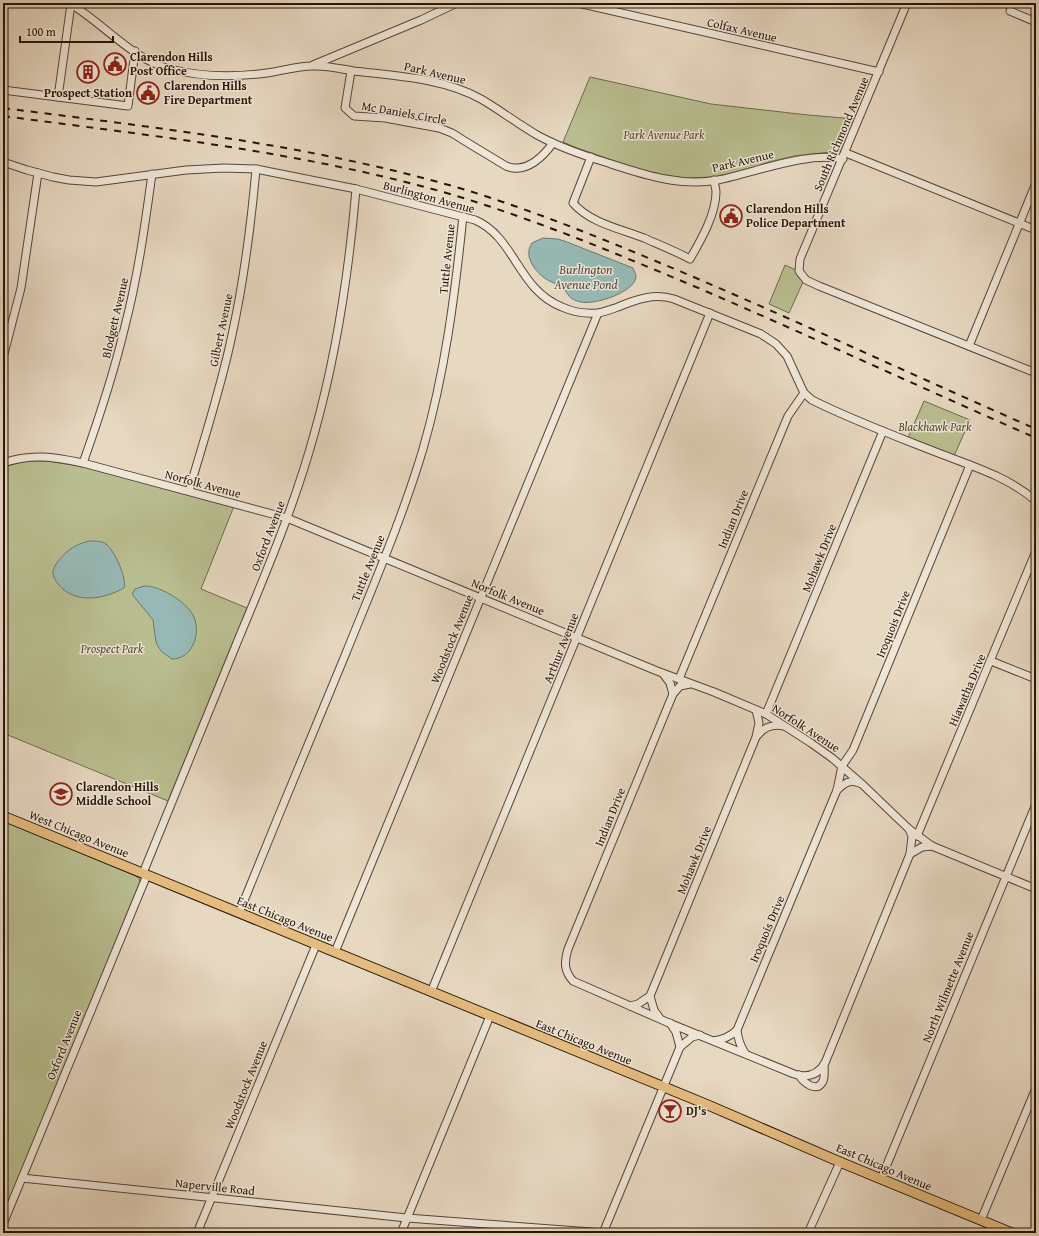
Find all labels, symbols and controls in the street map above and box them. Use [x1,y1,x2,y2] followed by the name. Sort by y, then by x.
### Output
[706,13,779,46] street label: Colfax Avenue
[20,18,113,44] scale bar
[26,23,56,40] text: 100 m
[130,48,213,79] place label: Clarendon Hills Post Office
[102,51,128,77] public building icon: Clarendon Hills Post Office
[403,57,468,88] street label: Park Avenue
[75,59,101,85] building icon: Prospect Station
[809,74,873,194] street label: South Richmond Avenue
[164,77,253,108] place label: Clarendon Hills Fire Department
[135,80,161,106] public building icon: Clarendon Hills Fire Department
[44,84,132,101] place label: Prospect Station
[360,97,448,128] street label: Mc Daniels Circle
[623,126,705,143] park label: Park Avenue Park
[710,145,776,176] street label: Park Avenue
[381,176,477,217] street label: Burlington Avenue
[746,200,846,231] place label: Clarendon Hills Police Department
[718,203,744,229] public building icon: Clarendon Hills Police Department
[434,223,459,295] street label: Tuttle Avenue
[553,260,618,294] water label: Burlington Avenue Pond
[97,276,132,360] street label: Blodgett Avenue
[204,291,237,368] street label: Gilbert Avenue
[897,418,972,435] park label: Blackhawk Park
[163,465,243,502] street label: Norfolk Avenue
[713,486,752,551] street label: Indian Drive
[246,498,289,573] street label: Oxford Avenue
[797,521,840,595] street label: Mohawk Drive
[347,532,389,604] street label: Tuttle Avenue
[469,574,548,619] street label: Norfolk Avenue
[871,587,914,660] street label: Iroquois Drive
[426,592,477,686] street label: Woodstock Avenue
[539,610,582,685] street label: Arthur Avenue
[80,640,144,657] park label: Prospect Park
[944,651,990,729] street label: Hiawatha Drive
[769,699,844,756] street label: Norfolk Avenue
[76,778,159,809] place label: Clarendon Hills Middle School
[48,781,74,807] school or university icon: Clarendon Hills Middle School
[590,784,629,849] street label: Indian Drive
[27,806,132,861] street label: West Chicago Avenue
[672,823,715,897] street label: Mohawk Drive
[234,891,336,946] street label: East Chicago Avenue
[745,892,788,965] street label: Iroquois Drive
[917,928,978,1045] street label: North Wilmette Avenue
[42,1007,85,1082] street label: Oxford Avenue
[533,1014,635,1069] street label: East Chicago Avenue
[220,1038,271,1132] street label: Woodstock Avenue
[657,1098,683,1124] bar icon: DJ's
[686,1102,706,1119] place label: DJ's
[834,1139,935,1195] street label: East Chicago Avenue
[174,1174,256,1199] street label: Naperville Road

